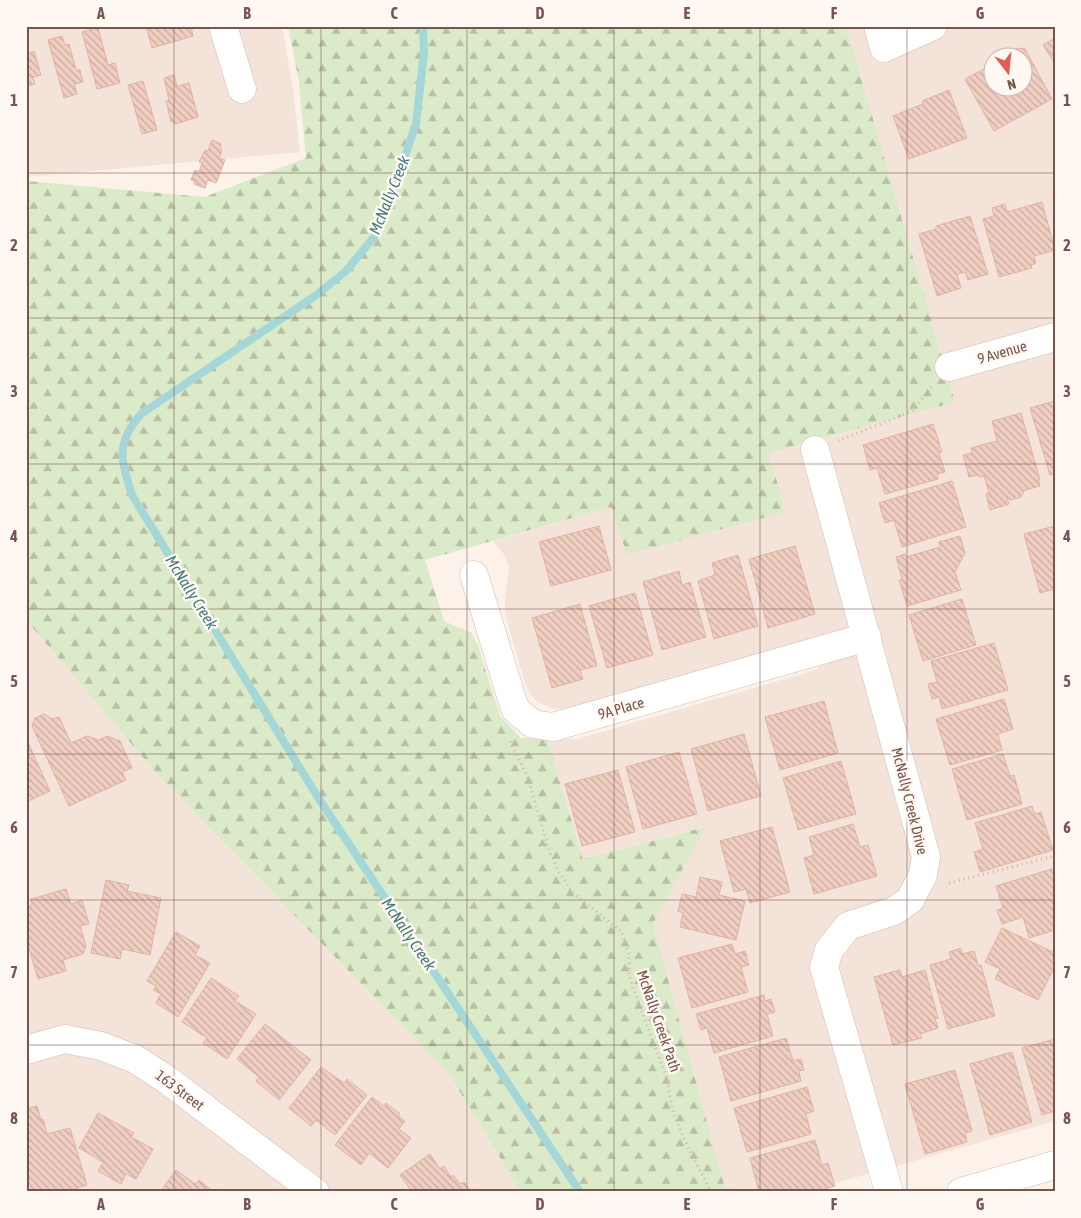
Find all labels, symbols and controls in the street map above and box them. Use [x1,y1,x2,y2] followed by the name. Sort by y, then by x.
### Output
[96,4,105,22] text: A
[243,4,251,22] text: B
[390,4,398,22] text: C
[536,4,545,22] text: D
[684,4,691,22] text: E
[831,4,838,22] text: F
[976,4,985,22] text: G
[984,48,1034,98] north arrow
[1005,76,1018,93] text: N
[10,91,18,109] text: 1
[1063,91,1071,109] text: 1
[365,152,414,237] water label: McNally Creek
[10,236,18,254] text: 2
[1063,236,1071,254] text: 2
[975,337,1029,367] street label: 9 Avenue
[10,382,18,400] text: 3
[1063,382,1071,400] text: 3
[9,527,18,545] text: 4
[1062,527,1071,545] text: 4
[161,552,222,633] water label: McNally Creek
[10,672,18,690] text: 5
[1063,672,1071,690] text: 5
[596,693,646,723] street label: 9A Place
[888,746,932,857] street label: McNally Creek Drive
[10,818,18,836] text: 6
[1063,818,1071,836] text: 6
[377,894,440,975] water label: McNally Creek
[10,963,18,981] text: 7
[1063,963,1071,981] text: 7
[634,968,684,1074] street label: McNally Creek Path
[152,1066,208,1114] street label: 163 Street
[10,1109,18,1127] text: 8
[1063,1109,1071,1127] text: 8
[96,1195,105,1213] text: A
[243,1195,251,1213] text: B
[390,1195,398,1213] text: C
[536,1195,545,1213] text: D
[684,1195,691,1213] text: E
[831,1195,838,1213] text: F
[976,1195,985,1213] text: G

